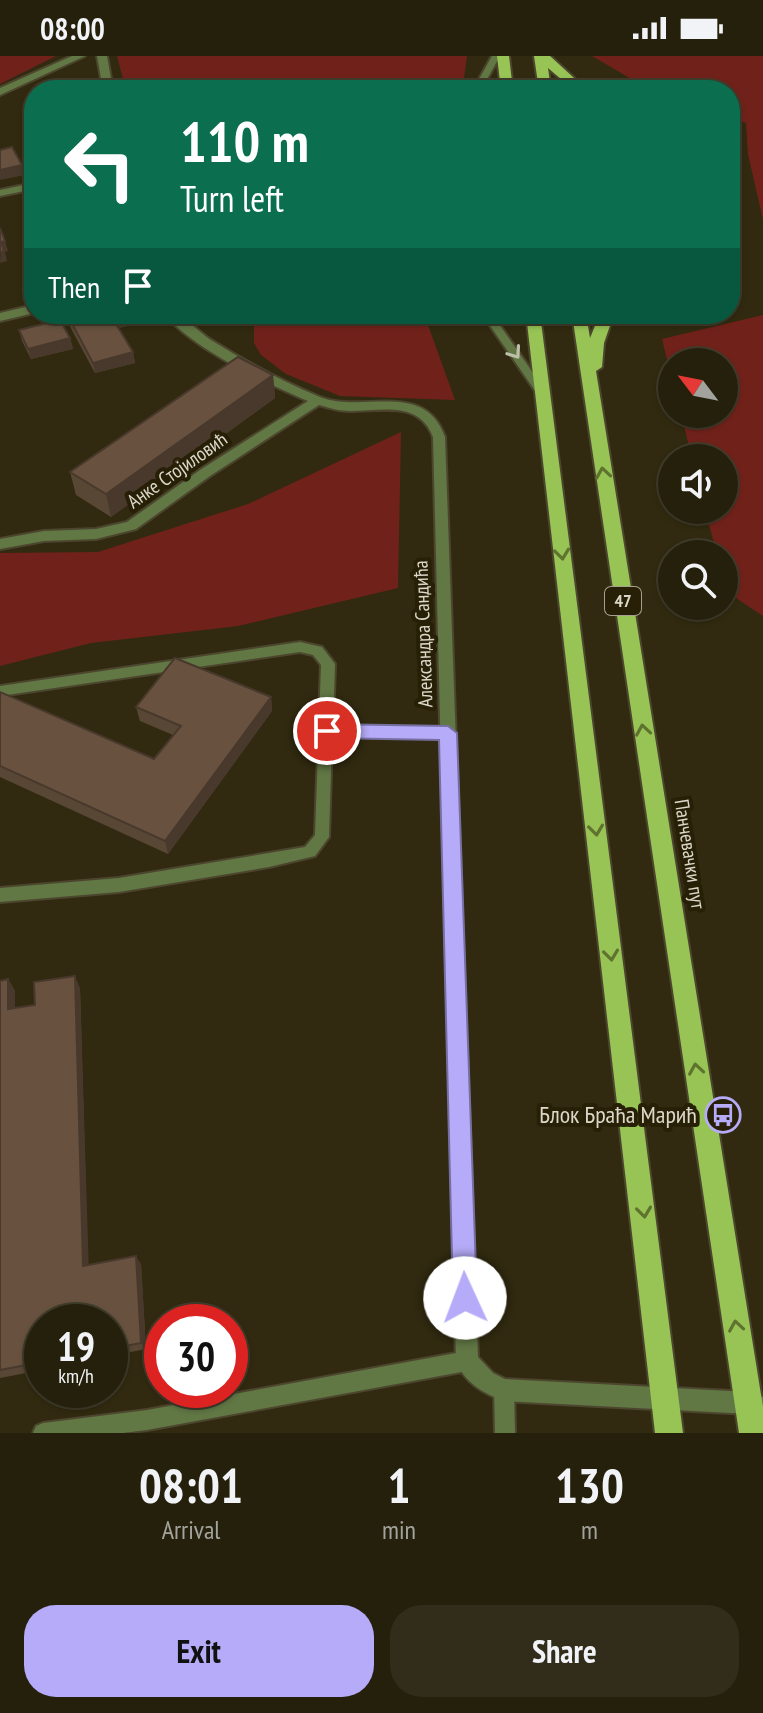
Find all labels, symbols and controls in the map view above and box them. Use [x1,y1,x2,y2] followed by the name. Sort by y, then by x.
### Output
[40,9,105,48] text: 08:00
[180,105,309,177] text: 110 m
[48,112,152,216] icon: left
[180,175,284,222] text: Turn left
[116,264,160,308] icon: arrive
[48,267,100,306] text: Then
[505,345,520,359] one-way arrow
[658,348,738,428] north arrow
[658,348,738,620] map controls
[122,426,232,514] street label: Анке Стојиловић
[658,444,738,524] button: sound
[595,467,612,480] one-way arrow
[658,540,738,620] button: search
[553,547,570,560] one-way arrow
[407,560,439,708] street label: Александра Сандића
[605,587,641,615] road number: 47
[293,697,361,765] pin
[305,709,349,753] icon: arrive
[636,723,653,737] one-way arrow
[668,797,712,911] street label: Панчевачки пут
[587,823,604,836] one-way arrow
[603,949,620,962] one-way arrow
[688,1062,705,1076] one-way arrow
[704,1096,742,1134] bus stop icon: Блок Браћа Марић
[539,1099,697,1130] place label: Блок Браћа Марић
[636,1206,653,1219] one-way arrow
[423,1256,507,1340] position arrow
[144,1304,248,1408] speed limit sign: 30
[728,1319,745,1333] one-way arrow
[57,1320,95,1372] text: 19
[58,1363,94,1389] text: km/h
[139,1454,243,1516] text: 08:01
[388,1454,410,1516] text: 1
[555,1454,624,1516] text: 130
[162,1513,220,1546] text: Arrival
[382,1513,416,1546] text: min
[581,1513,598,1546] text: m
[24,1605,374,1697] button: Exit
[390,1605,739,1697] button: Share

